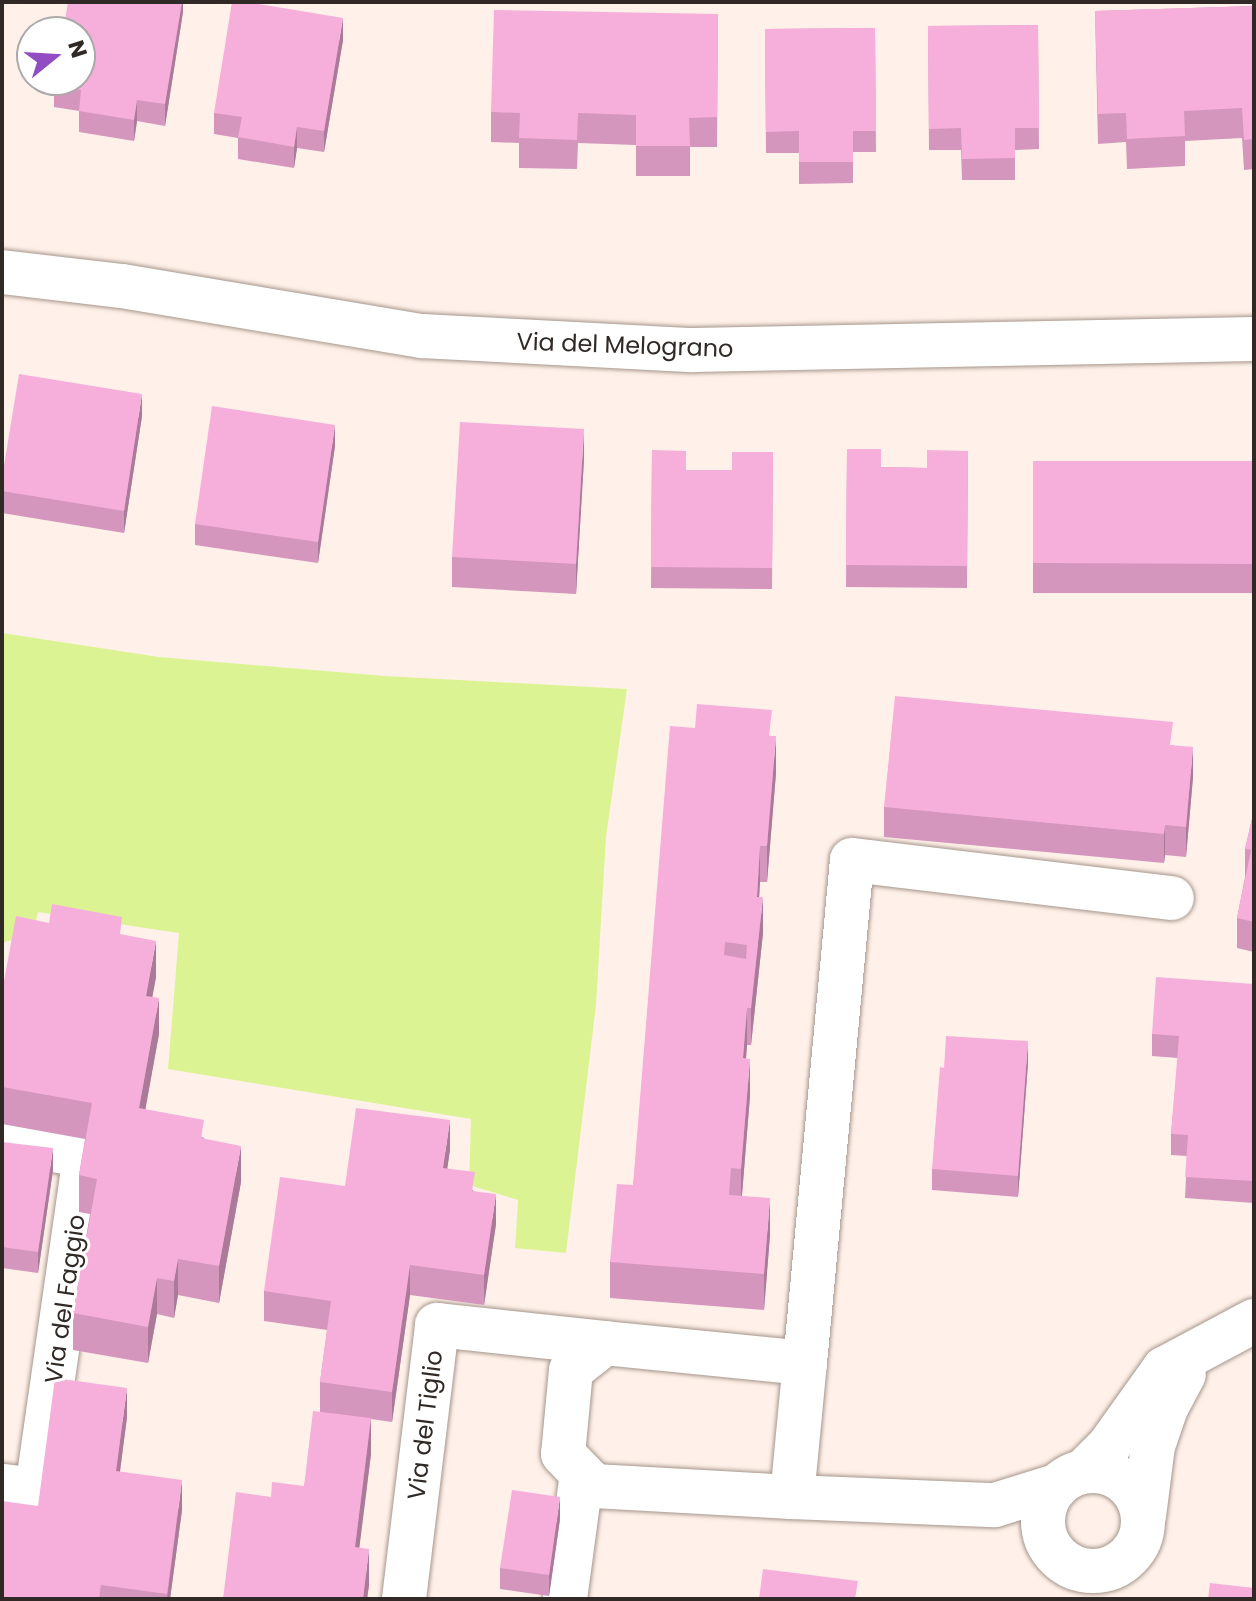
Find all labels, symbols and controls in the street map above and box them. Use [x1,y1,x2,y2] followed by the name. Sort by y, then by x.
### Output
[16,16,96,96] north arrow
[60,36,95,62] text: N
[516,327,734,363] street label: Via del Melograno
[39,1213,91,1385] street label: Via del Faggio
[402,1349,448,1501] street label: Via del Tiglio

